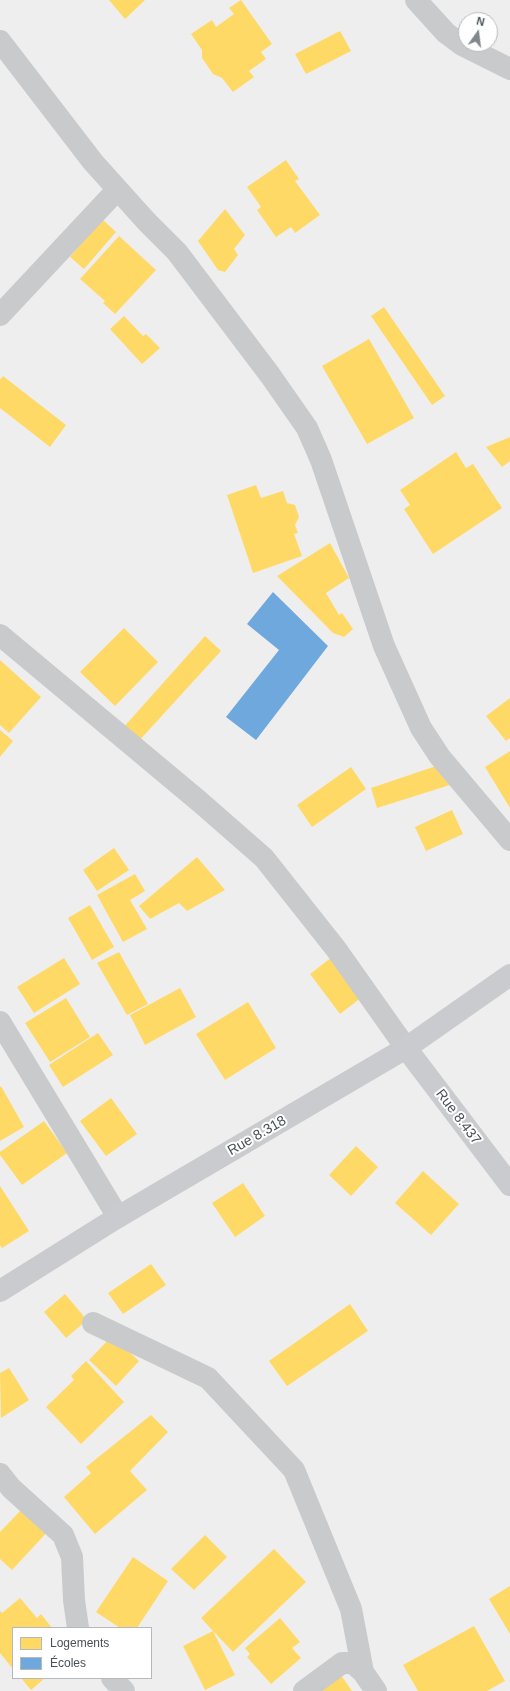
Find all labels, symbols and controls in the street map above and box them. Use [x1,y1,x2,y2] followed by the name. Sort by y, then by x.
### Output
[458,12,498,52] north arrow
[475,15,486,28] text: N
[432,1086,484,1148] street label: Rue 8.437
[225,1113,289,1159] street label: Rue 8.318
[12,1627,152,1679] legend
[50,1636,109,1650] text: Logements
[50,1656,86,1670] text: Écoles

